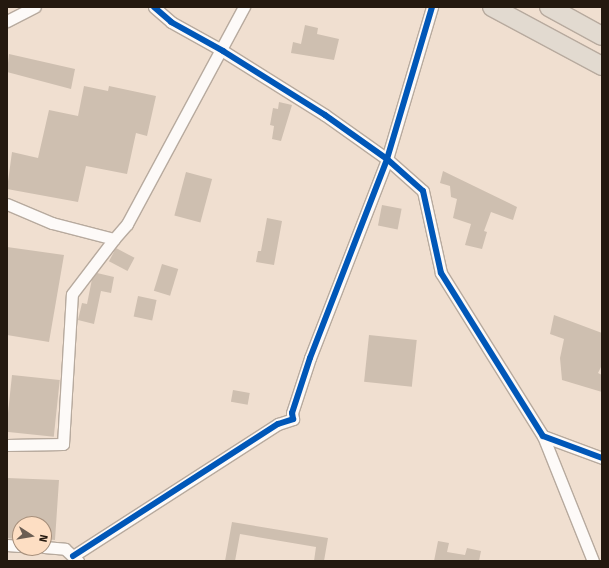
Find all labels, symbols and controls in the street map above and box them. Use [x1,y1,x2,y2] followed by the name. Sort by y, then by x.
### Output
[12,516,52,556] north arrow
[36,533,50,543] text: N

